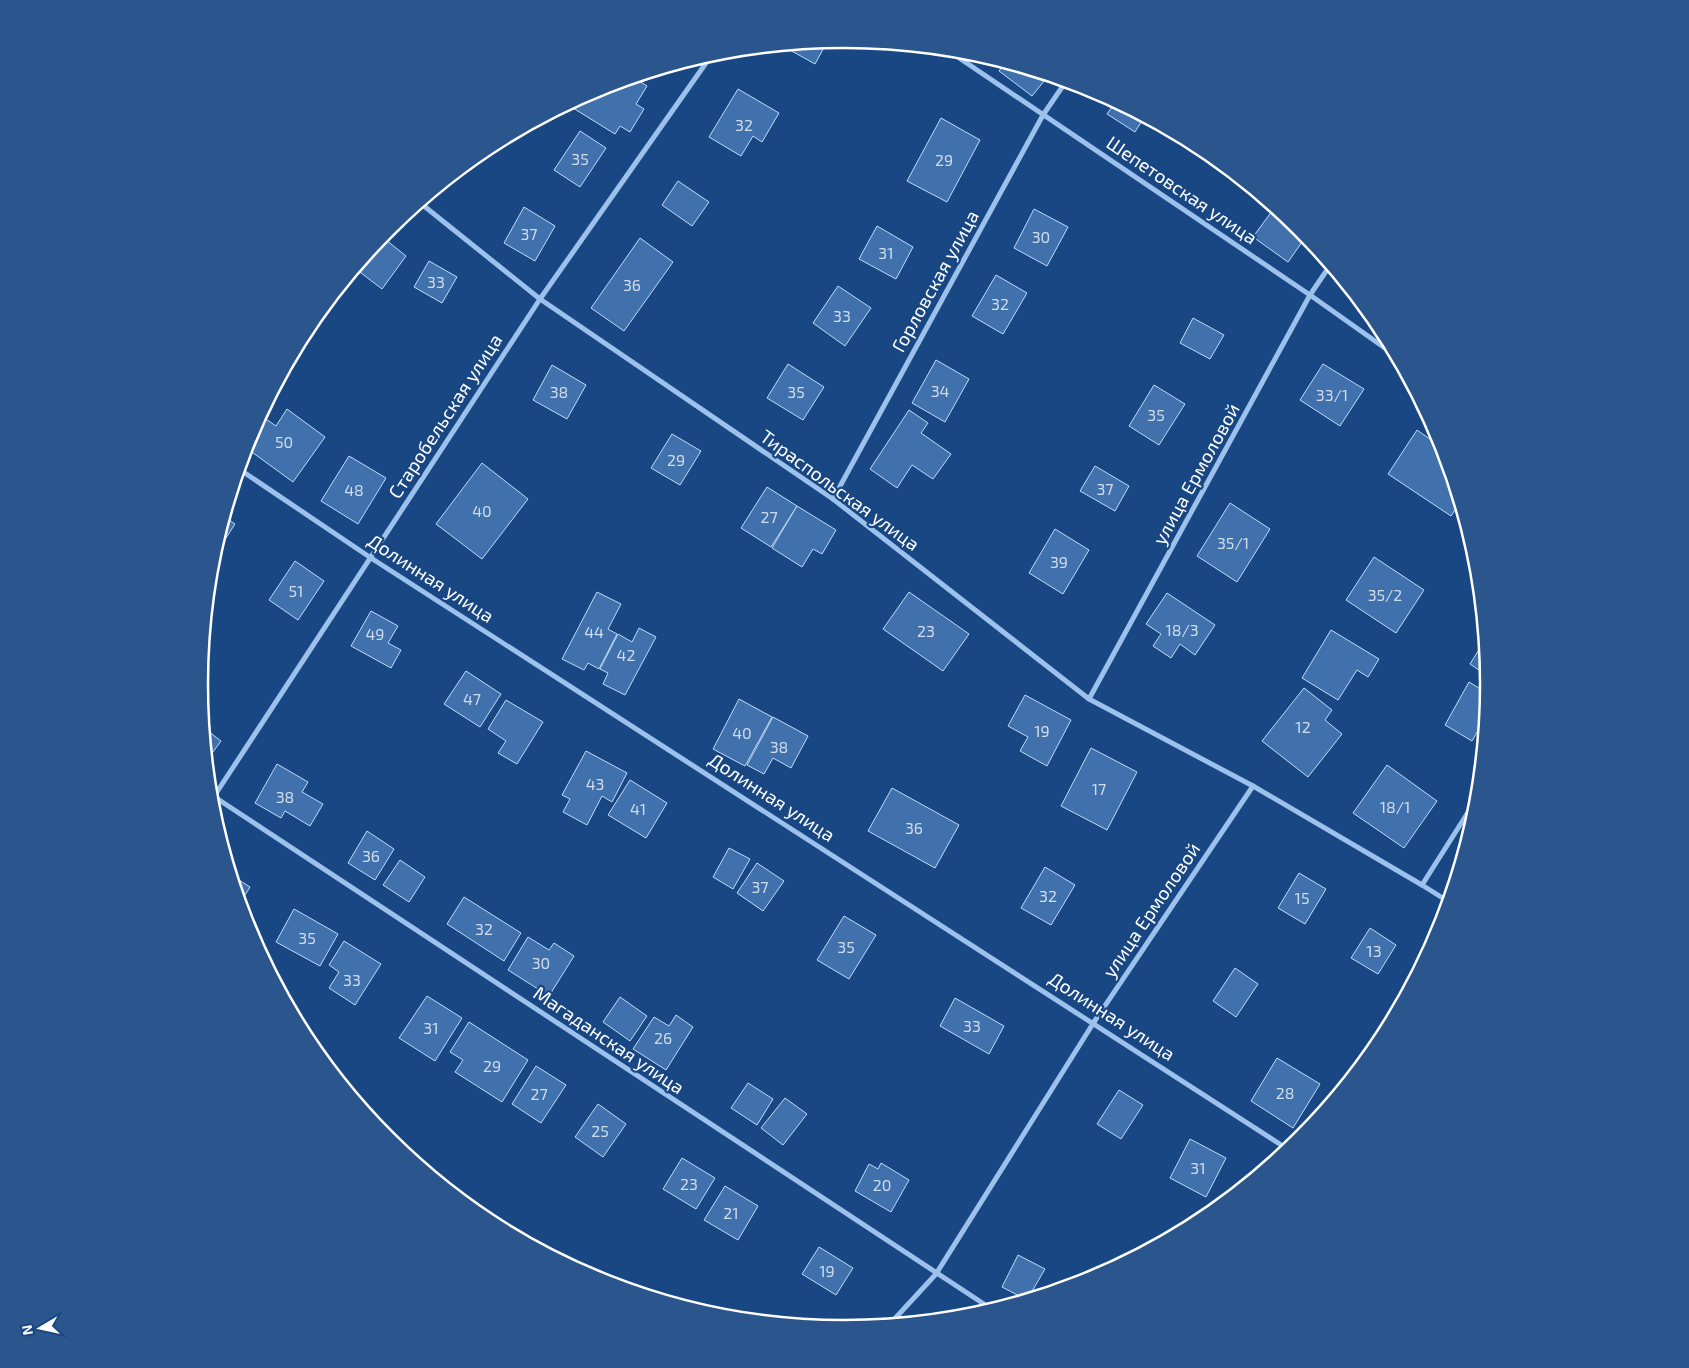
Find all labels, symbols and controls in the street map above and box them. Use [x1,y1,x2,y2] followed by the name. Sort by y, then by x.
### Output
[735,115,753,134] house number: 32
[1102,131,1262,249] street label: Шепетовская улица
[571,149,589,168] house number: 35
[935,150,953,169] house number: 29
[886,206,984,356] street label: Горловская улица
[520,224,538,243] house number: 37
[1032,227,1050,246] house number: 30
[878,243,894,262] house number: 31
[427,272,445,291] house number: 33
[623,275,641,294] house number: 36
[991,294,1009,313] house number: 32
[833,306,851,325] house number: 33
[383,329,507,503] street label: Старобельская улица
[931,381,950,400] house number: 34
[550,382,568,401] house number: 38
[787,382,805,401] house number: 35
[1316,385,1348,404] house number: 33/1
[1147,399,1245,549] street label: улица Ермоловой
[1147,405,1165,424] house number: 35
[756,424,924,556] street label: Тираспольская улица
[275,432,293,451] house number: 50
[667,450,685,469] house number: 29
[1096,479,1114,498] house number: 37
[344,480,364,499] house number: 48
[472,501,492,520] house number: 40
[760,507,778,526] house number: 27
[363,528,499,628] street label: Долинная улица
[1217,533,1249,552] house number: 35/1
[1050,552,1068,571] house number: 39
[289,581,303,600] house number: 51
[1368,585,1402,604] house number: 35/2
[1165,620,1199,639] house number: 18/3
[917,621,935,640] house number: 23
[584,622,604,641] house number: 44
[366,624,385,643] house number: 49
[617,645,635,664] house number: 42
[463,689,481,708] house number: 47
[1295,717,1311,736] house number: 12
[1034,721,1050,740] house number: 19
[732,723,752,742] house number: 40
[770,737,788,756] house number: 38
[704,747,840,847] street label: Долинная улица
[586,774,604,793] house number: 43
[1092,779,1106,798] house number: 17
[276,787,294,806] house number: 38
[1380,797,1410,816] house number: 18/1
[630,799,646,818] house number: 41
[905,818,923,837] house number: 36
[1097,838,1205,982] street label: улица Ермоловой
[362,846,380,865] house number: 36
[751,877,769,896] house number: 37
[1039,886,1057,905] house number: 32
[1295,888,1309,907] house number: 15
[475,919,493,938] house number: 32
[298,928,316,947] house number: 35
[837,937,855,956] house number: 35
[1366,941,1382,960] house number: 13
[532,953,550,972] house number: 30
[1044,966,1180,1066] street label: Долинная улица
[343,970,361,989] house number: 33
[529,981,689,1099] street label: Магаданская улица
[963,1016,981,1035] house number: 33
[423,1018,439,1037] house number: 31
[654,1028,672,1047] house number: 26
[483,1056,501,1075] house number: 29
[1276,1083,1294,1102] house number: 28
[530,1084,548,1103] house number: 27
[591,1121,609,1140] house number: 25
[1190,1158,1206,1177] house number: 31
[680,1174,698,1193] house number: 23
[873,1175,891,1194] house number: 20
[723,1203,739,1222] house number: 21
[819,1261,835,1280] house number: 19
[15,1303,65,1353] north arrow
[17,1324,36,1336] text: N

